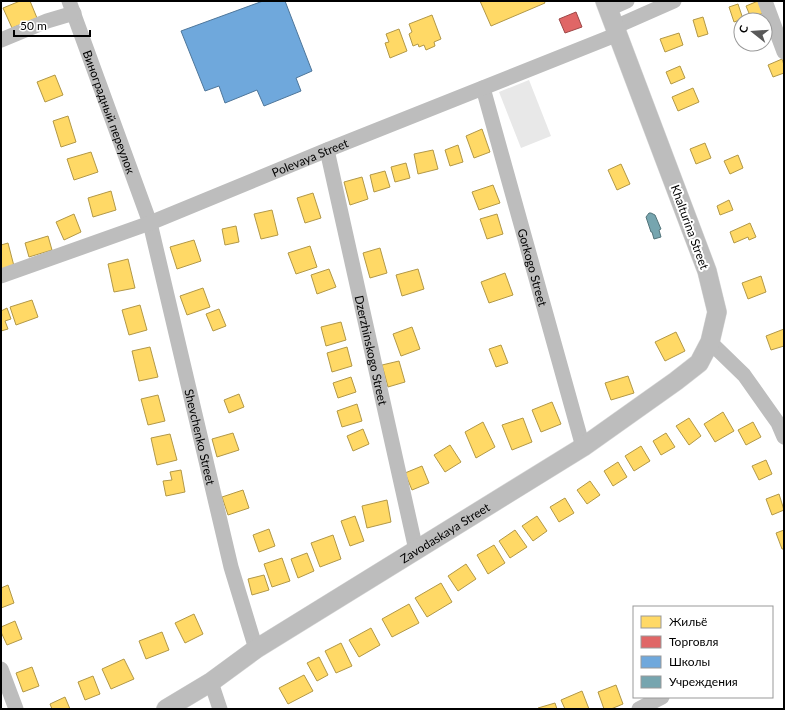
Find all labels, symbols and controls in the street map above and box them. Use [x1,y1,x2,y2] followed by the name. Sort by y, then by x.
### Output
[14,12,90,38] scale bar
[733,12,773,52] north arrow
[20,18,47,33] text: 50 m
[736,23,750,34] text: С
[80,48,139,176] street label: Виноградный переулок
[269,135,351,180] street label: Polevaya Street
[668,183,713,272] street label: Khalturina Street
[515,227,551,308] street label: Gorkogo Street
[352,294,391,407] street label: Dzerzhinskogo Street
[182,387,219,487] street label: Shevchenko Street
[397,499,493,566] street label: Zavodaskaya Street
[633,606,773,698] legend
[669,614,707,629] text: Жильё
[669,634,719,649] text: Торговля
[669,654,710,669] text: Школы
[669,674,738,689] text: Учреждения

